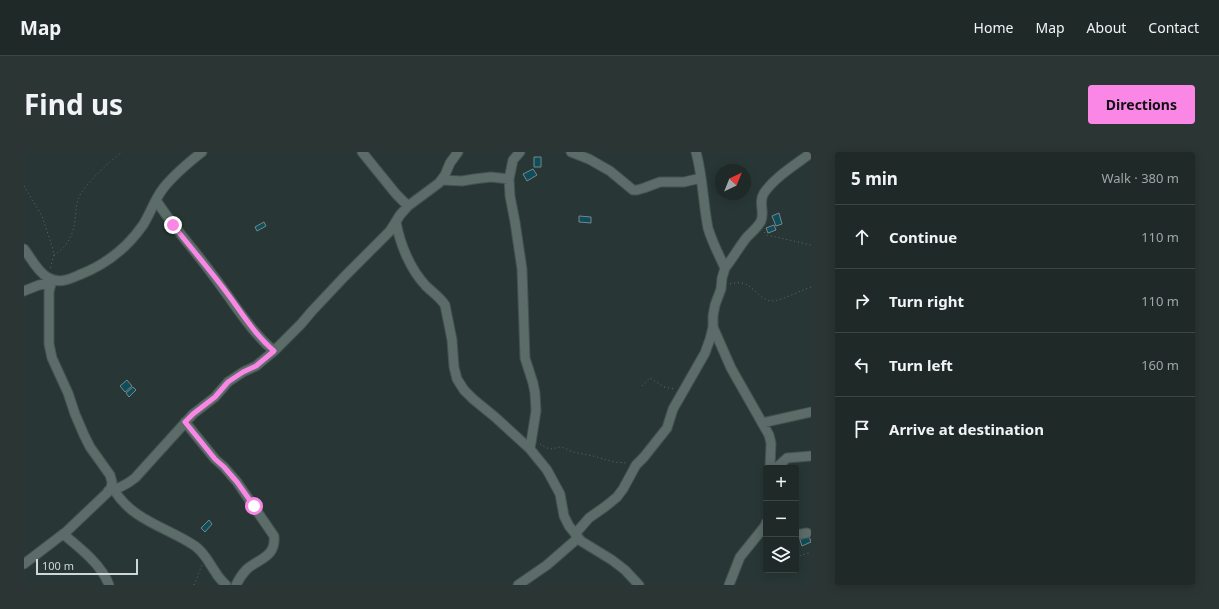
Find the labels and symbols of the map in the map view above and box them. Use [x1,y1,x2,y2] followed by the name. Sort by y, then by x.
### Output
[715,164,751,200] north arrow
[164,216,182,234] route end
[245,497,263,515] route start
[36,557,138,576] scale bar

